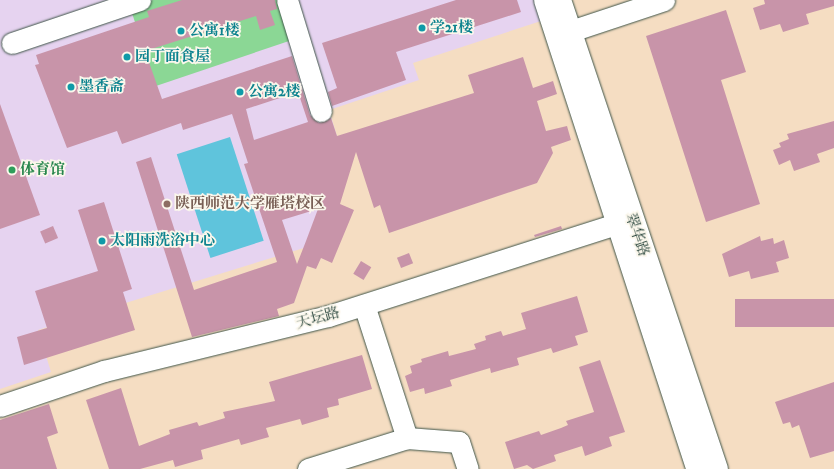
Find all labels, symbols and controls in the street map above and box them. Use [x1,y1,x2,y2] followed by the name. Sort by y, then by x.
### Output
[430,19,473,37] place label: 学21楼
[189,22,240,40] place label: 公寓1楼
[417,23,427,33] marker: 学21楼
[176,26,186,36] marker: 公寓1楼
[135,48,210,66] place label: 园丁面食屋
[122,52,132,62] marker: 园丁面食屋
[79,78,124,96] place label: 墨香斋
[66,82,76,92] marker: 墨香斋
[248,83,300,101] place label: 公寓2楼
[235,87,245,97] marker: 公寓2楼
[20,161,65,179] place label: 体育馆
[7,165,17,175] marker: 体育馆
[175,195,325,213] place label: 陕西师范大学雁塔校区
[162,199,172,209] marker: 陕西师范大学雁塔校区
[621,211,653,259] street label: 翠华路
[110,232,215,250] place label: 太阳雨洗浴中心
[97,236,107,246] marker: 太阳雨洗浴中心
[294,303,342,333] street label: 天坛路

